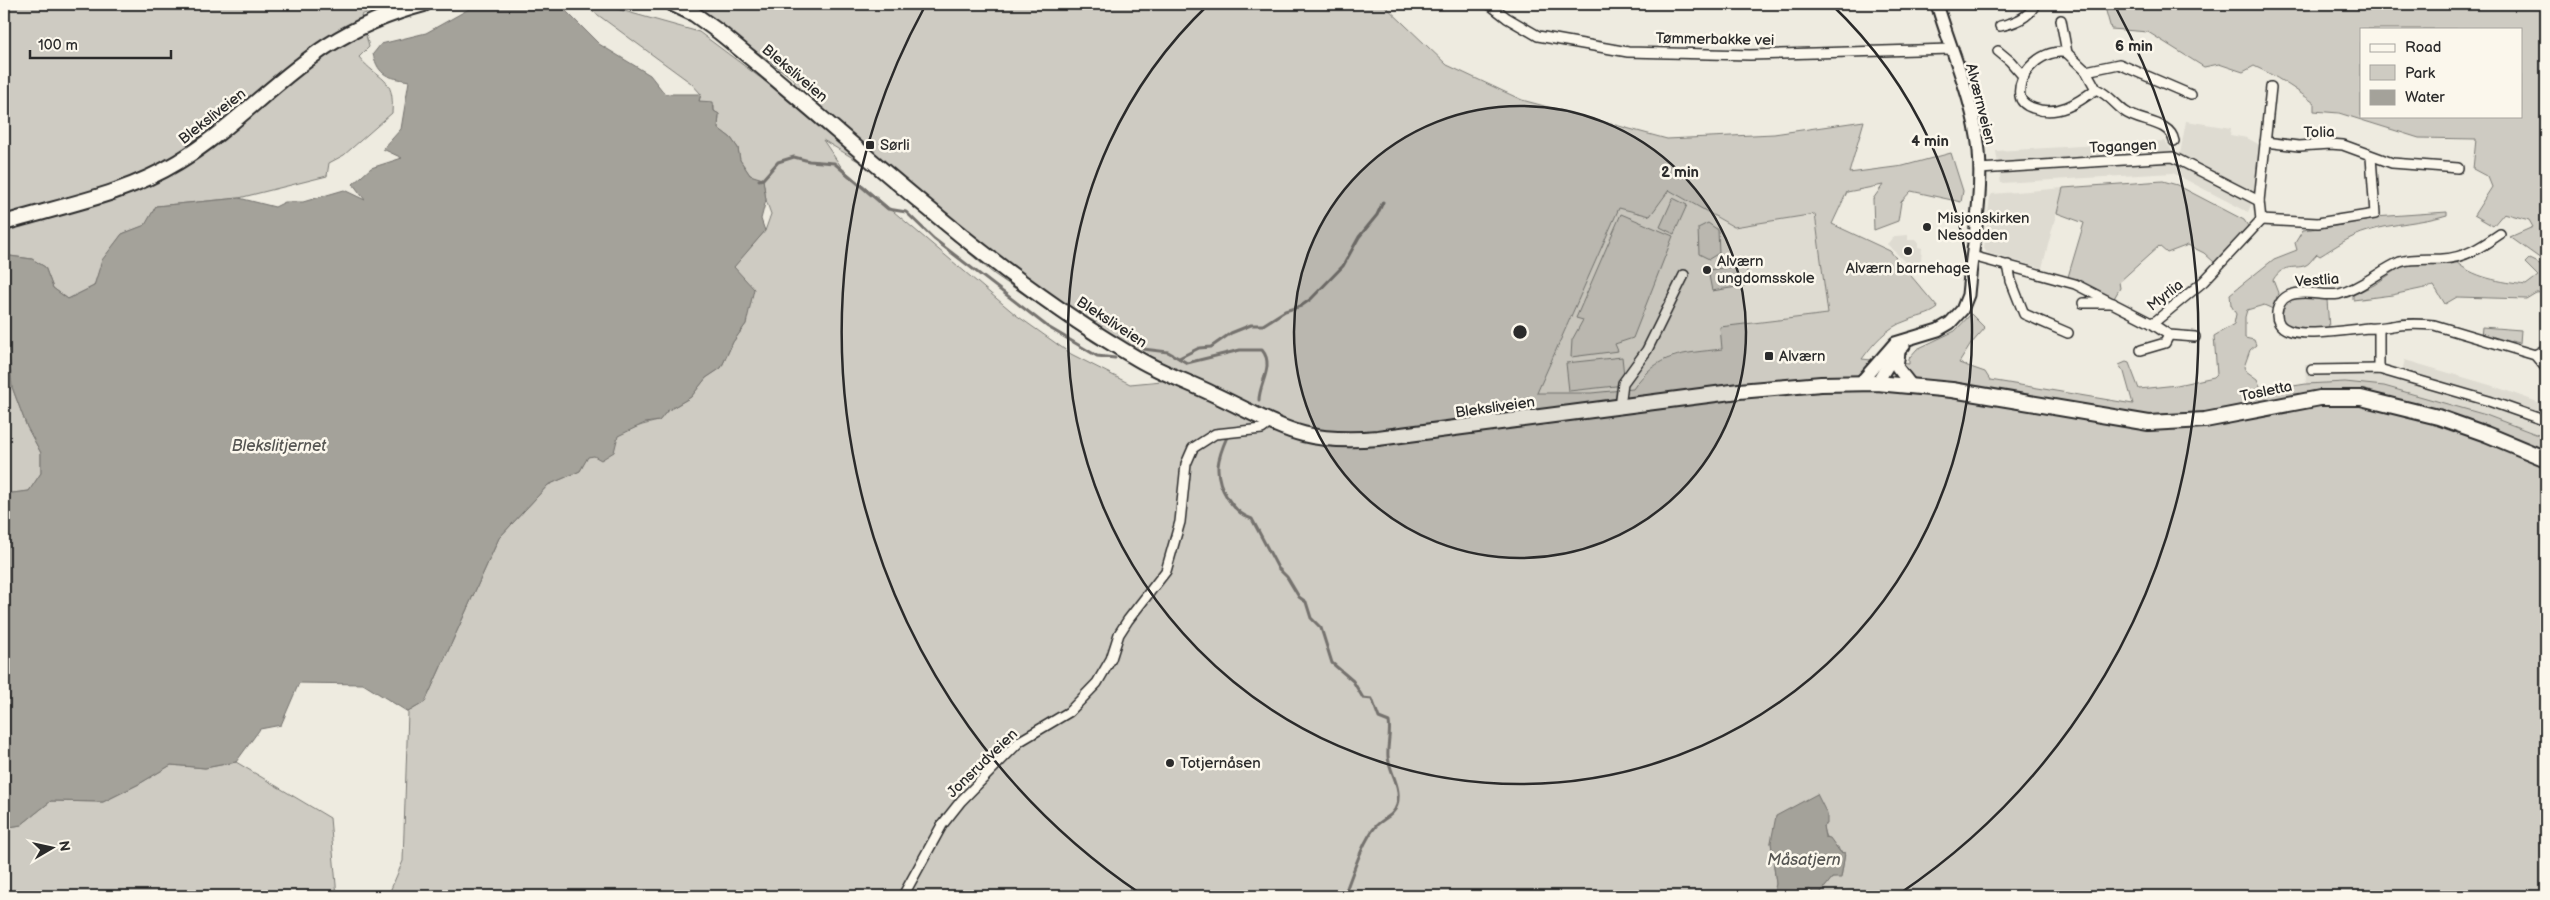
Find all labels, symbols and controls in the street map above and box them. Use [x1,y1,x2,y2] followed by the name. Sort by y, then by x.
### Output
[30,28,171,60] scale bar
[2360,28,2522,118] legend
[1655,29,1775,50] street label: Tømmerbakke vei
[38,36,78,55] text: 100 m
[2115,37,2153,56] text: 6 min
[2405,38,2441,57] text: Road
[758,40,832,106] street label: Bleksliveien
[1961,61,2000,147] street label: Alværnveien
[2405,64,2436,83] text: Park
[175,84,250,149] street label: Bleksliveien
[2405,88,2445,107] text: Water
[2303,123,2335,142] street label: Tolia
[1911,132,1949,151] text: 4 min
[2089,135,2157,158] street label: Togangen
[880,136,910,155] place label: Sørli
[864,139,876,151] marker: Sørli
[1661,163,1699,182] text: 2 min
[1937,209,2030,245] place label: Misjonskirken Nesodden
[1921,221,1933,233] marker: Misjonskirken Nesodden
[1902,245,1914,257] marker: Alværn barnehage
[1717,252,1815,288] place label: Alværn ungdomsskole
[1846,259,1970,278] place label: Alværn barnehage
[1701,264,1713,276] marker: Alværn ungdomsskole
[2294,269,2340,292] street label: Vestlia
[2144,275,2187,315] street label: Myrlia
[1073,293,1151,352] street label: Bleksliveien
[1511,323,1529,341] centre of rings
[1779,347,1825,366] place label: Alværn
[1763,350,1775,362] marker: Alværn
[2238,377,2294,406] street label: Tosletta
[1454,392,1536,422] street label: Bleksliveien
[232,437,327,456] water label: Blekslitjernet
[943,725,1022,802] street label: Jonsrudveien
[1180,754,1261,773] place label: Totjernåsen
[1164,757,1176,769] marker: Totjernåsen
[28,822,78,872] north arrow
[55,840,74,853] text: N
[1767,851,1841,870] water label: Måsatjern

